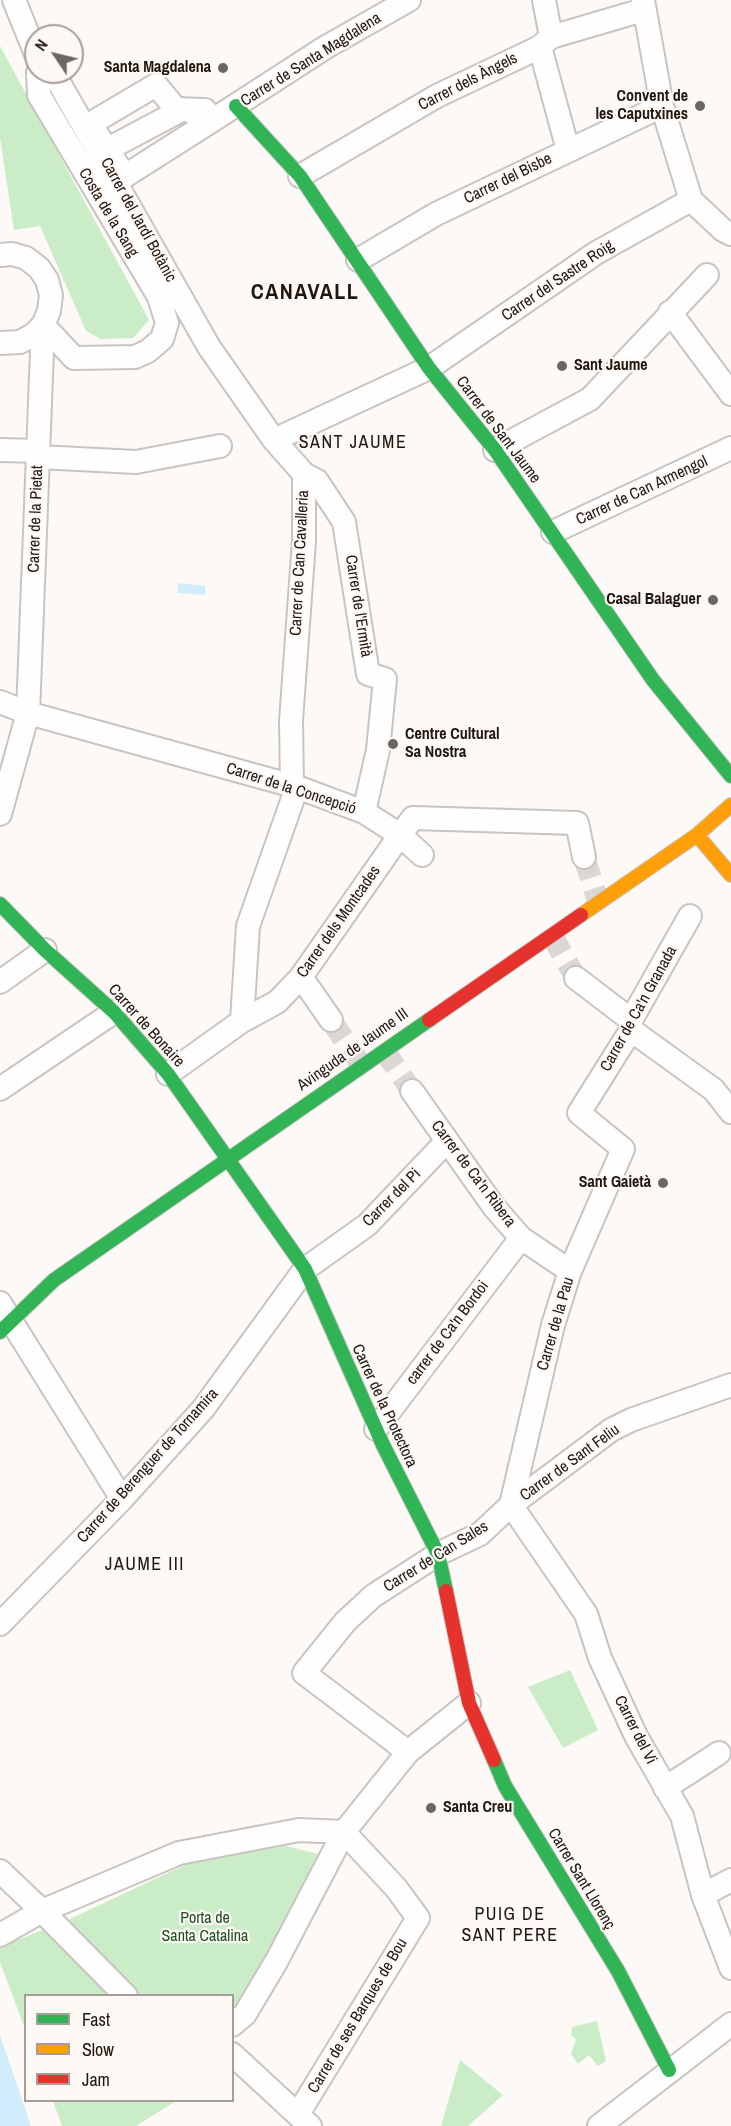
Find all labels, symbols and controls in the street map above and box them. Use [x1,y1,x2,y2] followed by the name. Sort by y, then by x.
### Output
[237,9,385,111] street label: Carrer de Santa Magdalena
[24,24,84,84] north arrow
[29,35,53,55] text: N
[415,49,521,115] street label: Carrer dels Àngels
[104,58,211,78] place label: Santa Magdalena
[216,61,230,75] marker: Santa Magdalena
[595,87,688,125] place label: Convent de les Caputxines
[693,99,707,113] marker: Convent de les Caputxines
[461,149,555,209] street label: Carrer del Bisbe
[96,154,180,286] street label: Carrer del Jardí Botànic
[74,165,142,261] street label: Costa de la Sang
[498,236,618,326] street label: Carrer del Sastre Roig
[251,280,359,306] district label: CANAVALL
[574,356,648,376] place label: Sant Jaume
[555,359,569,373] marker: Sant Jaume
[451,373,545,487] street label: Carrer de Sant Jaume
[299,432,407,454] district label: SANT JAUME
[573,452,711,530] street label: Carrer de Can Armengol
[25,465,47,573] street label: Carrer de la Pietat
[287,490,313,636] street label: Carrer de Can Cavalleria
[340,554,376,658] street label: Carrer de l'Ermità
[606,590,701,610] place label: Casal Balaguer
[706,593,720,607] marker: Casal Balaguer
[405,725,500,763] place label: Centre Cultural Sa Nostra
[386,737,400,751] marker: Centre Cultural Sa Nostra
[224,759,358,819] street label: Carrer de la Concepció
[293,862,385,982] street label: Carrer dels Montcades
[597,943,681,1075] street label: Carrer de Ca'n Granada
[104,981,188,1071] street label: Carrer de Bonaire
[294,1005,412,1095] street label: Avinguda de Jaume III
[427,1117,519,1231] street label: Carrer de Ca'n Ribera
[359,1165,425,1231] street label: Carrer del Pi
[579,1173,651,1193] place label: Sant Gaietà
[656,1176,670,1190] marker: Sant Gaietà
[534,1275,578,1373] street label: Carrer de la Pau
[403,1277,493,1389] street label: carrer de Ca'n Bordoi
[347,1341,421,1471] street label: Carrer de la Protectora
[74,1385,222,1547] street label: Carrer de Berenguer de Tornamira
[517,1420,623,1506] street label: Carrer de Sant Feliu
[380,1517,492,1597] street label: Carrer de Can Sales
[105,1554,185,1576] district label: JAUME III
[610,1693,660,1767] street label: Carrer del Vi
[443,1798,512,1818] place label: Santa Creu
[424,1801,438,1815] marker: Santa Creu
[543,1825,619,1933] street label: Carrer Sant Llorenç
[461,1904,559,1946] district label: PUIG DE SANT PERE
[162,1909,248,1947] park label: Porta de Santa Catalina
[304,1935,412,2097] street label: Carrer de ses Barques de Bou
[24,1994,234,2102] legend
[82,2007,110,2032] text: Fast
[82,2037,114,2062] text: Slow
[82,2067,110,2092] text: Jam

